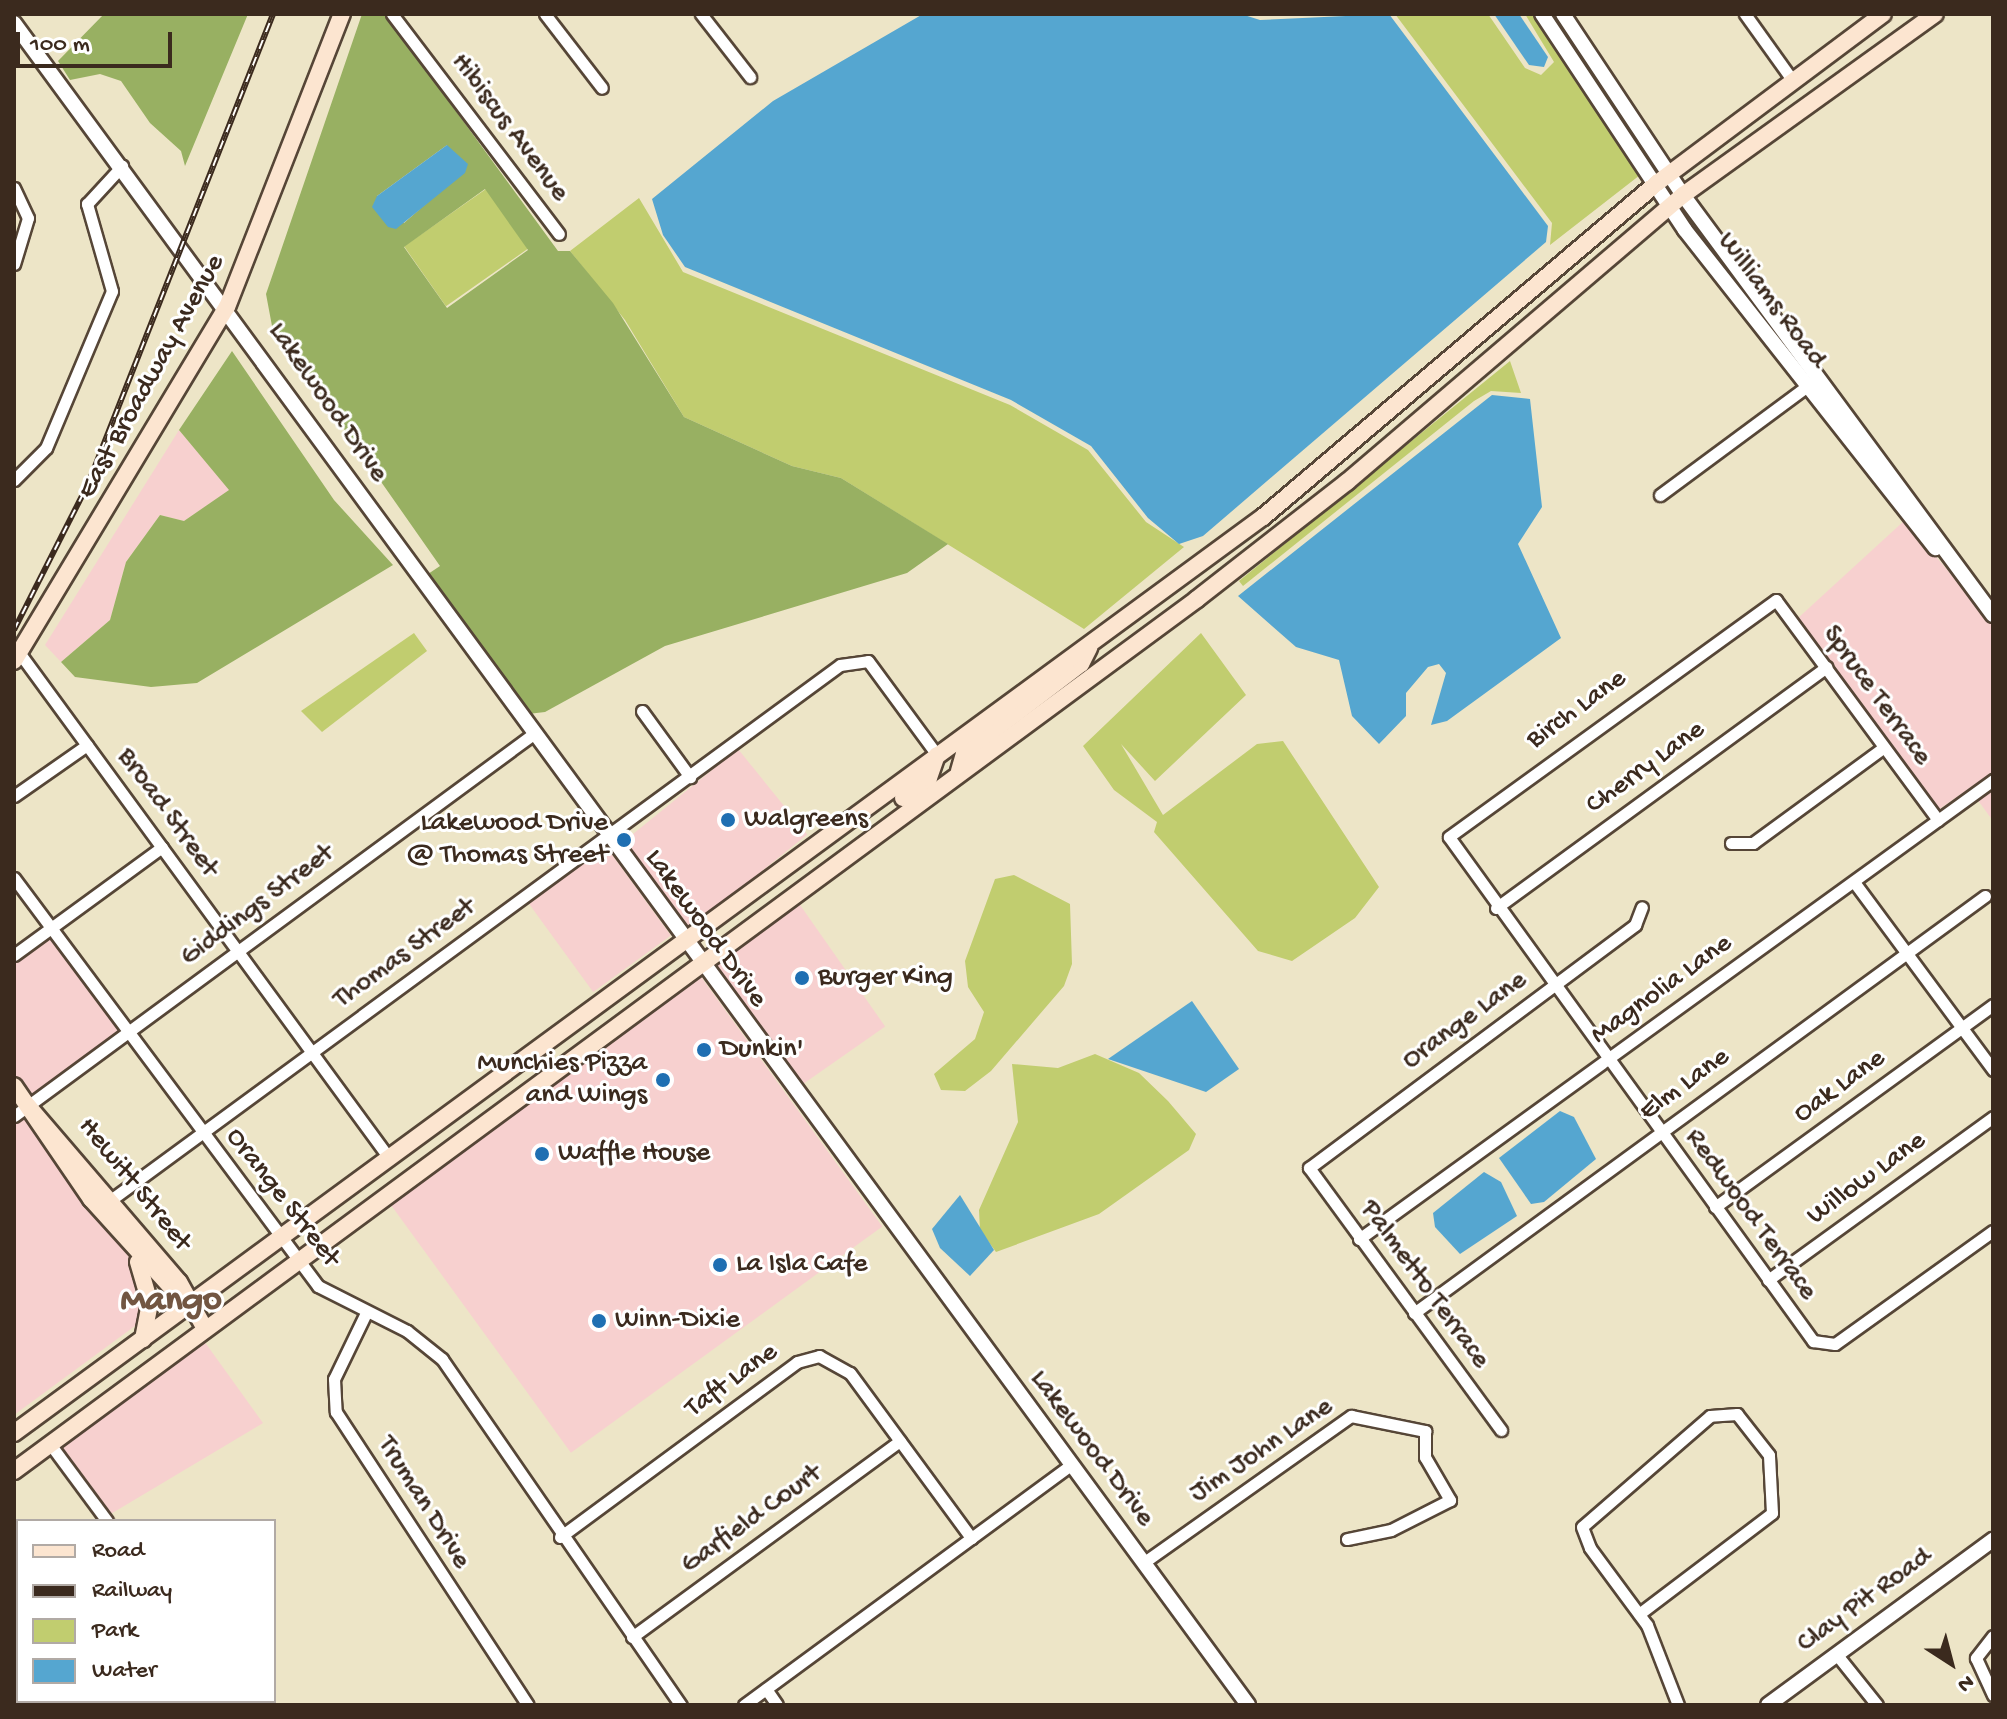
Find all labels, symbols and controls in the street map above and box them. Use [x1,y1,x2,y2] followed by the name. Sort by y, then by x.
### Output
[20,16,176,66] scale bar
[30,31,90,60] text: 100 m
[442,47,576,209] street label: Hibiscus Avenue
[1709,226,1833,376] street label: Williams Road
[71,249,233,505] street label: East Broadway Avenue
[259,317,395,489] street label: Lakewood Drive
[1814,619,1938,773] street label: Spruce Terrace
[1521,663,1633,757] street label: Birch Lane
[1580,714,1712,822] street label: Cherry Lane
[109,742,225,884] street label: Broad Street
[744,803,868,837] place label: Walgreens
[406,807,608,873] place label: Lakewood Drive @ Thomas Street
[719,811,737,829] marker: Walgreens
[615,831,633,849] marker: Lakewood Drive @ Thomas Street
[175,837,341,975] street label: Giddings Street
[636,843,774,1015] street label: Lakewood Drive
[327,891,483,1017] street label: Thomas Street
[1585,927,1739,1053] street label: Magnolia Lane
[818,961,953,995] place label: Burger King
[1396,964,1534,1078] street label: Orange Lane
[793,969,811,987] marker: Burger King
[720,1033,804,1067] place label: Dunkin'
[695,1041,713,1059] marker: Dunkin'
[1633,1041,1737,1129] street label: Elm Lane
[1788,1043,1892,1131] street label: Oak Lane
[477,1047,647,1113] place label: Munchies Pizza and Wings
[654,1071,672,1089] marker: Munchies Pizza and Wings
[70,1111,198,1259] street label: Hewitt Street
[217,1122,347,1274] street label: Orange Street
[1676,1123,1824,1307] street label: Redwood Terrace
[1801,1125,1933,1233] street label: Willow Lane
[558,1137,710,1171] place label: Waffle House
[533,1145,551,1163] marker: Waffle House
[1352,1194,1496,1376] street label: Palmetto Terrace
[736,1248,868,1282] place label: La Isla Cafe
[711,1256,729,1274] marker: La Isla Cafe
[120,1280,222,1324] district label: Mango
[615,1304,740,1338] place label: Winn-Dixie
[590,1312,608,1330] marker: Winn-Dixie
[679,1336,785,1426] street label: Taft Lane
[1021,1364,1161,1534] street label: Lakewood Drive
[1184,1391,1340,1511] street label: Jim John Lane
[369,1430,477,1576] street label: Truman Drive
[675,1458,829,1582] street label: Garfield Court
[16,1519,276,1703] legend
[92,1537,144,1566] text: Road
[1791,1541,1939,1661] street label: Clay Pit Road
[92,1577,172,1606] text: Railway
[92,1617,138,1646] text: Park
[1911,1623,1991,1703] north arrow
[92,1657,156,1686] text: Water
[1952,1668,1979,1697] text: N

